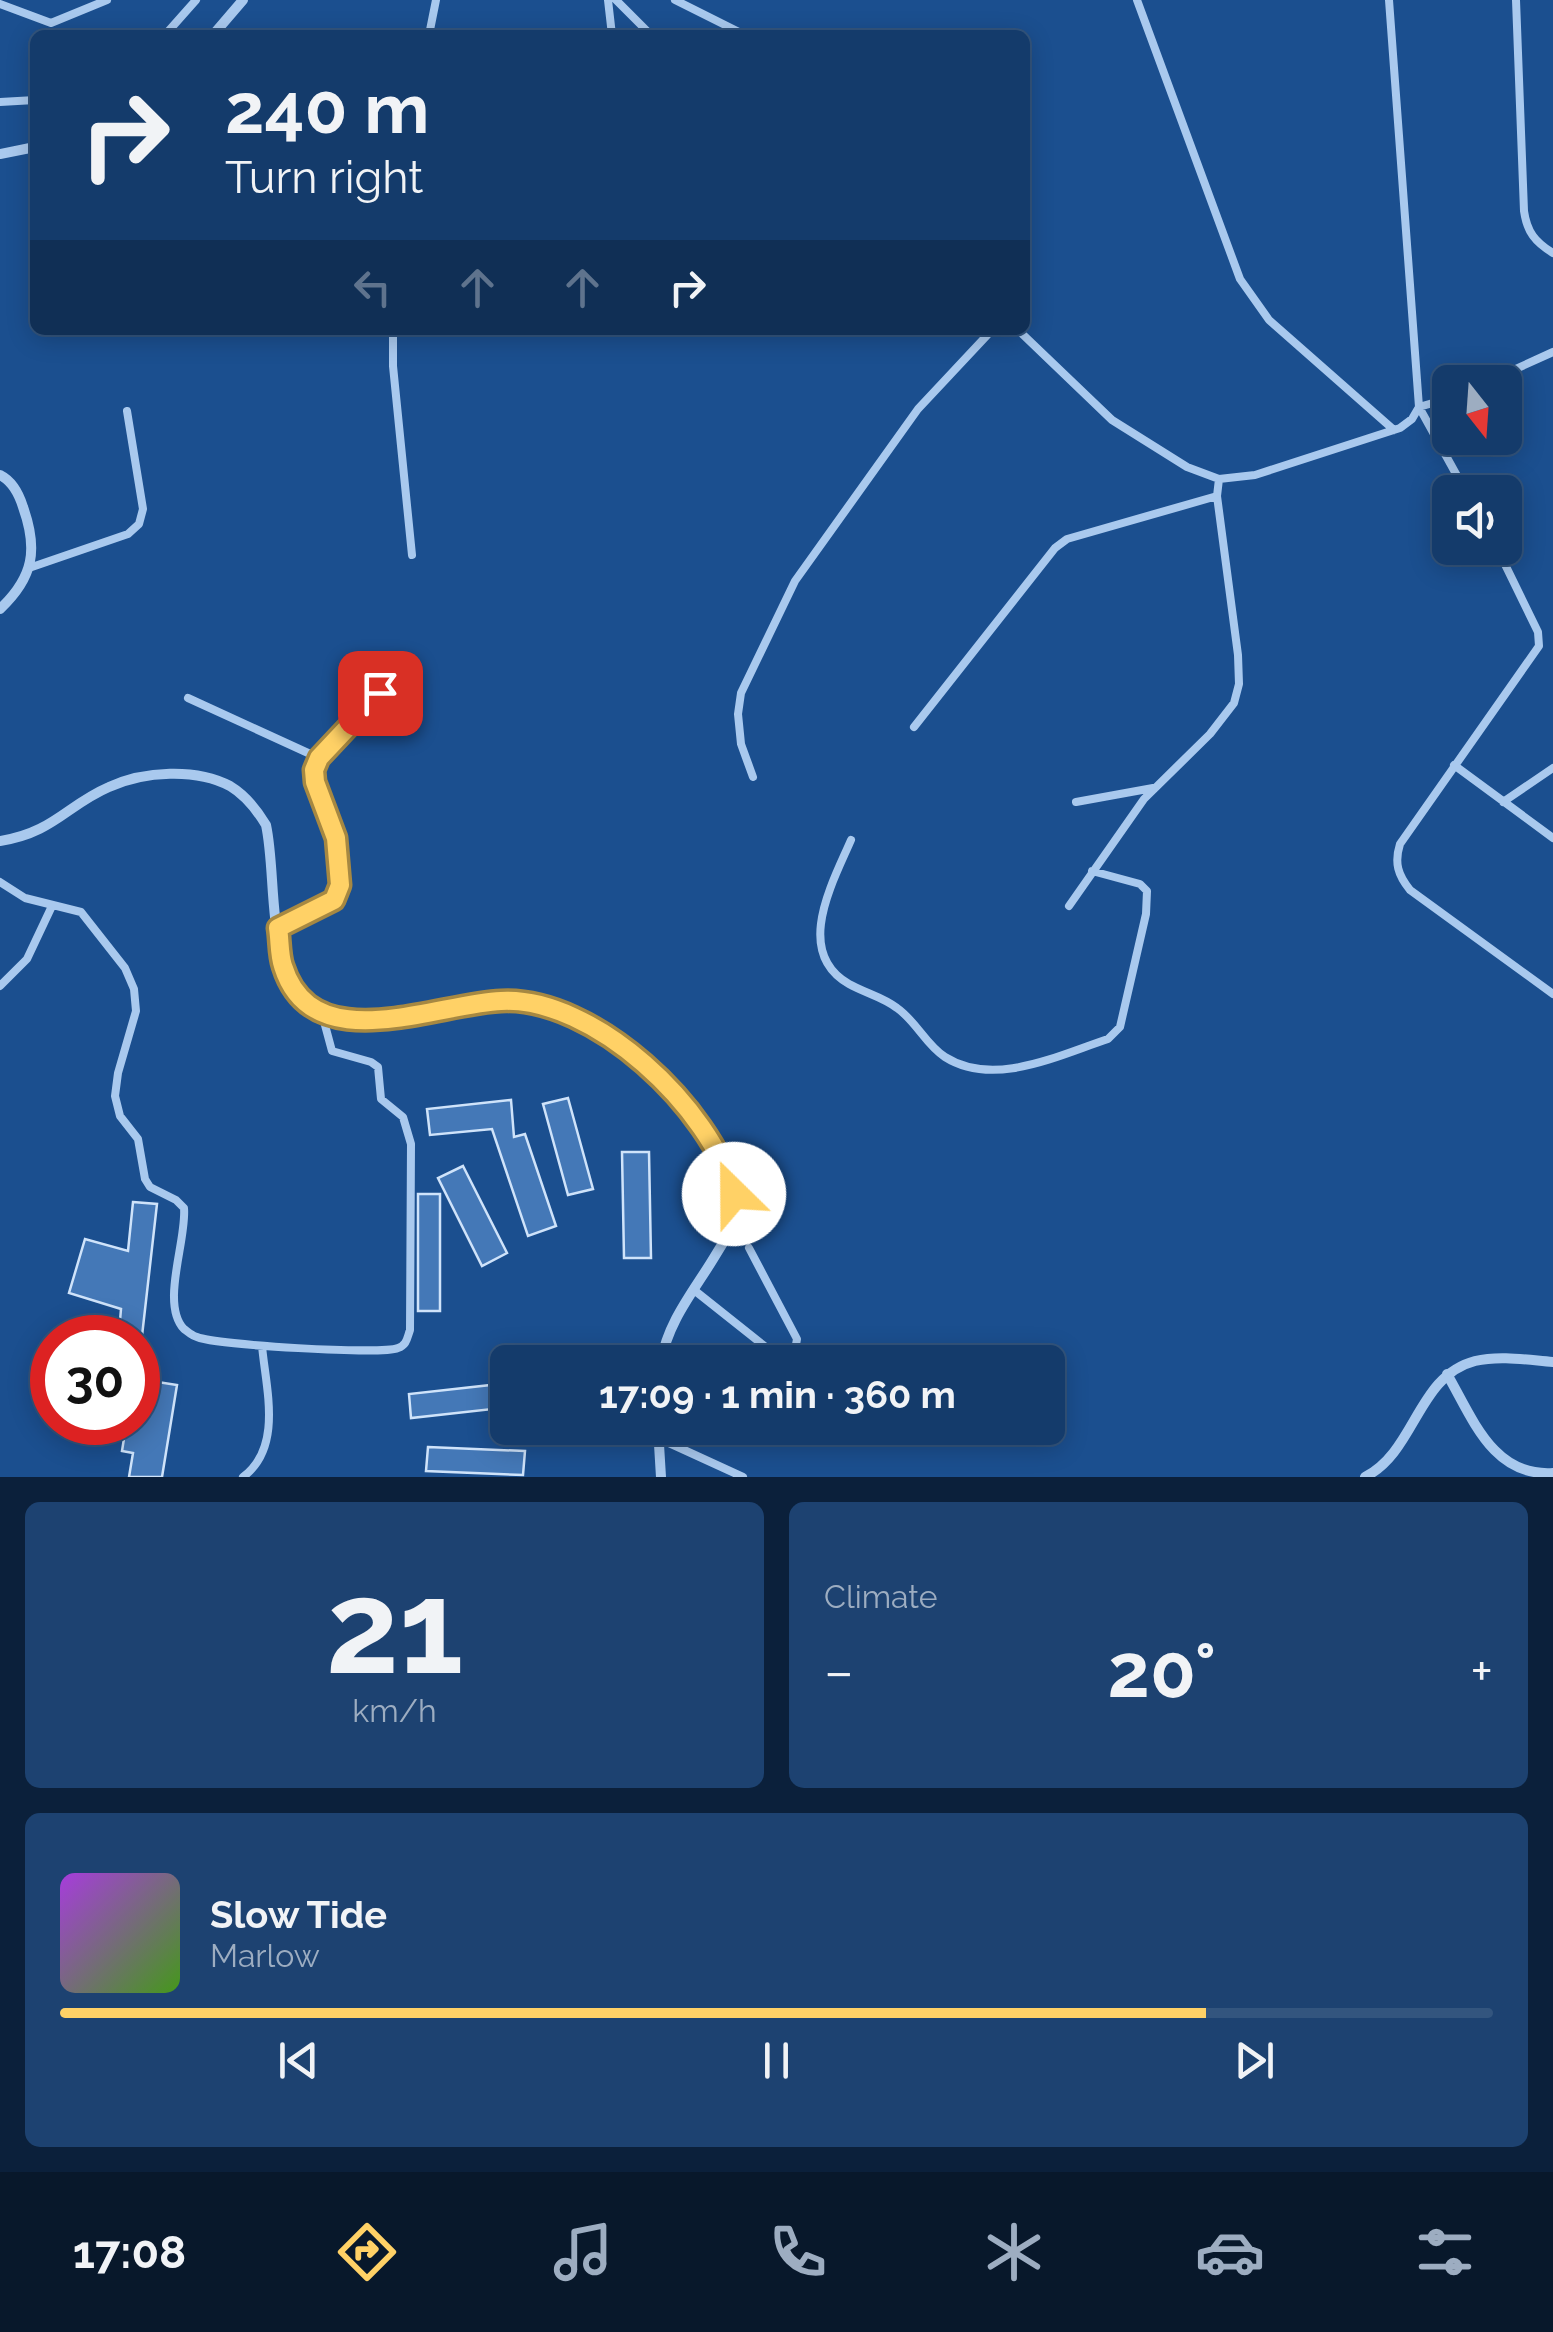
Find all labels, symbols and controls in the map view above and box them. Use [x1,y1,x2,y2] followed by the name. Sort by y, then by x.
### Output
[225,67,429,149] text: 240 m
[60,70,190,200] icon: right
[225,151,423,204] text: Turn right
[345,260,400,315] icon: left
[450,260,505,315] icon: ahead
[555,260,610,315] icon: ahead
[660,260,715,315] icon: right
[1432,365,1522,455] north arrow
[1432,365,1522,565] map controls
[1432,475,1522,565] button: sound
[338,651,423,736] pin
[353,666,408,721] icon: arrive
[682,1142,786,1246] position arrow
[30,1315,160,1445] speed limit sign: 30
[599,1372,956,1417] text: 17:09 · 1 min · 360 m
[326,1551,463,1703] text: 21
[824,1578,938,1615] text: Climate
[1108,1626,1216,1715] text: 20°
[824,1639,854,1704] text: −
[1470,1639,1493,1704] text: +
[352,1692,437,1729] text: km/h
[210,1892,387,1937] text: Slow Tide
[210,1937,320,1974] text: Marlow
[271,2033,326,2088] icon: previous
[749,2033,804,2088] icon: pause
[1227,2033,1282,2088] icon: next
[332,2217,402,2287] icon: directions
[548,2217,618,2287] icon: music
[763,2217,833,2287] icon: phone
[979,2217,1049,2287] icon: climate
[1195,2217,1265,2287] icon: car
[1410,2217,1480,2287] icon: filters
[73,2226,186,2279] text: 17:08

